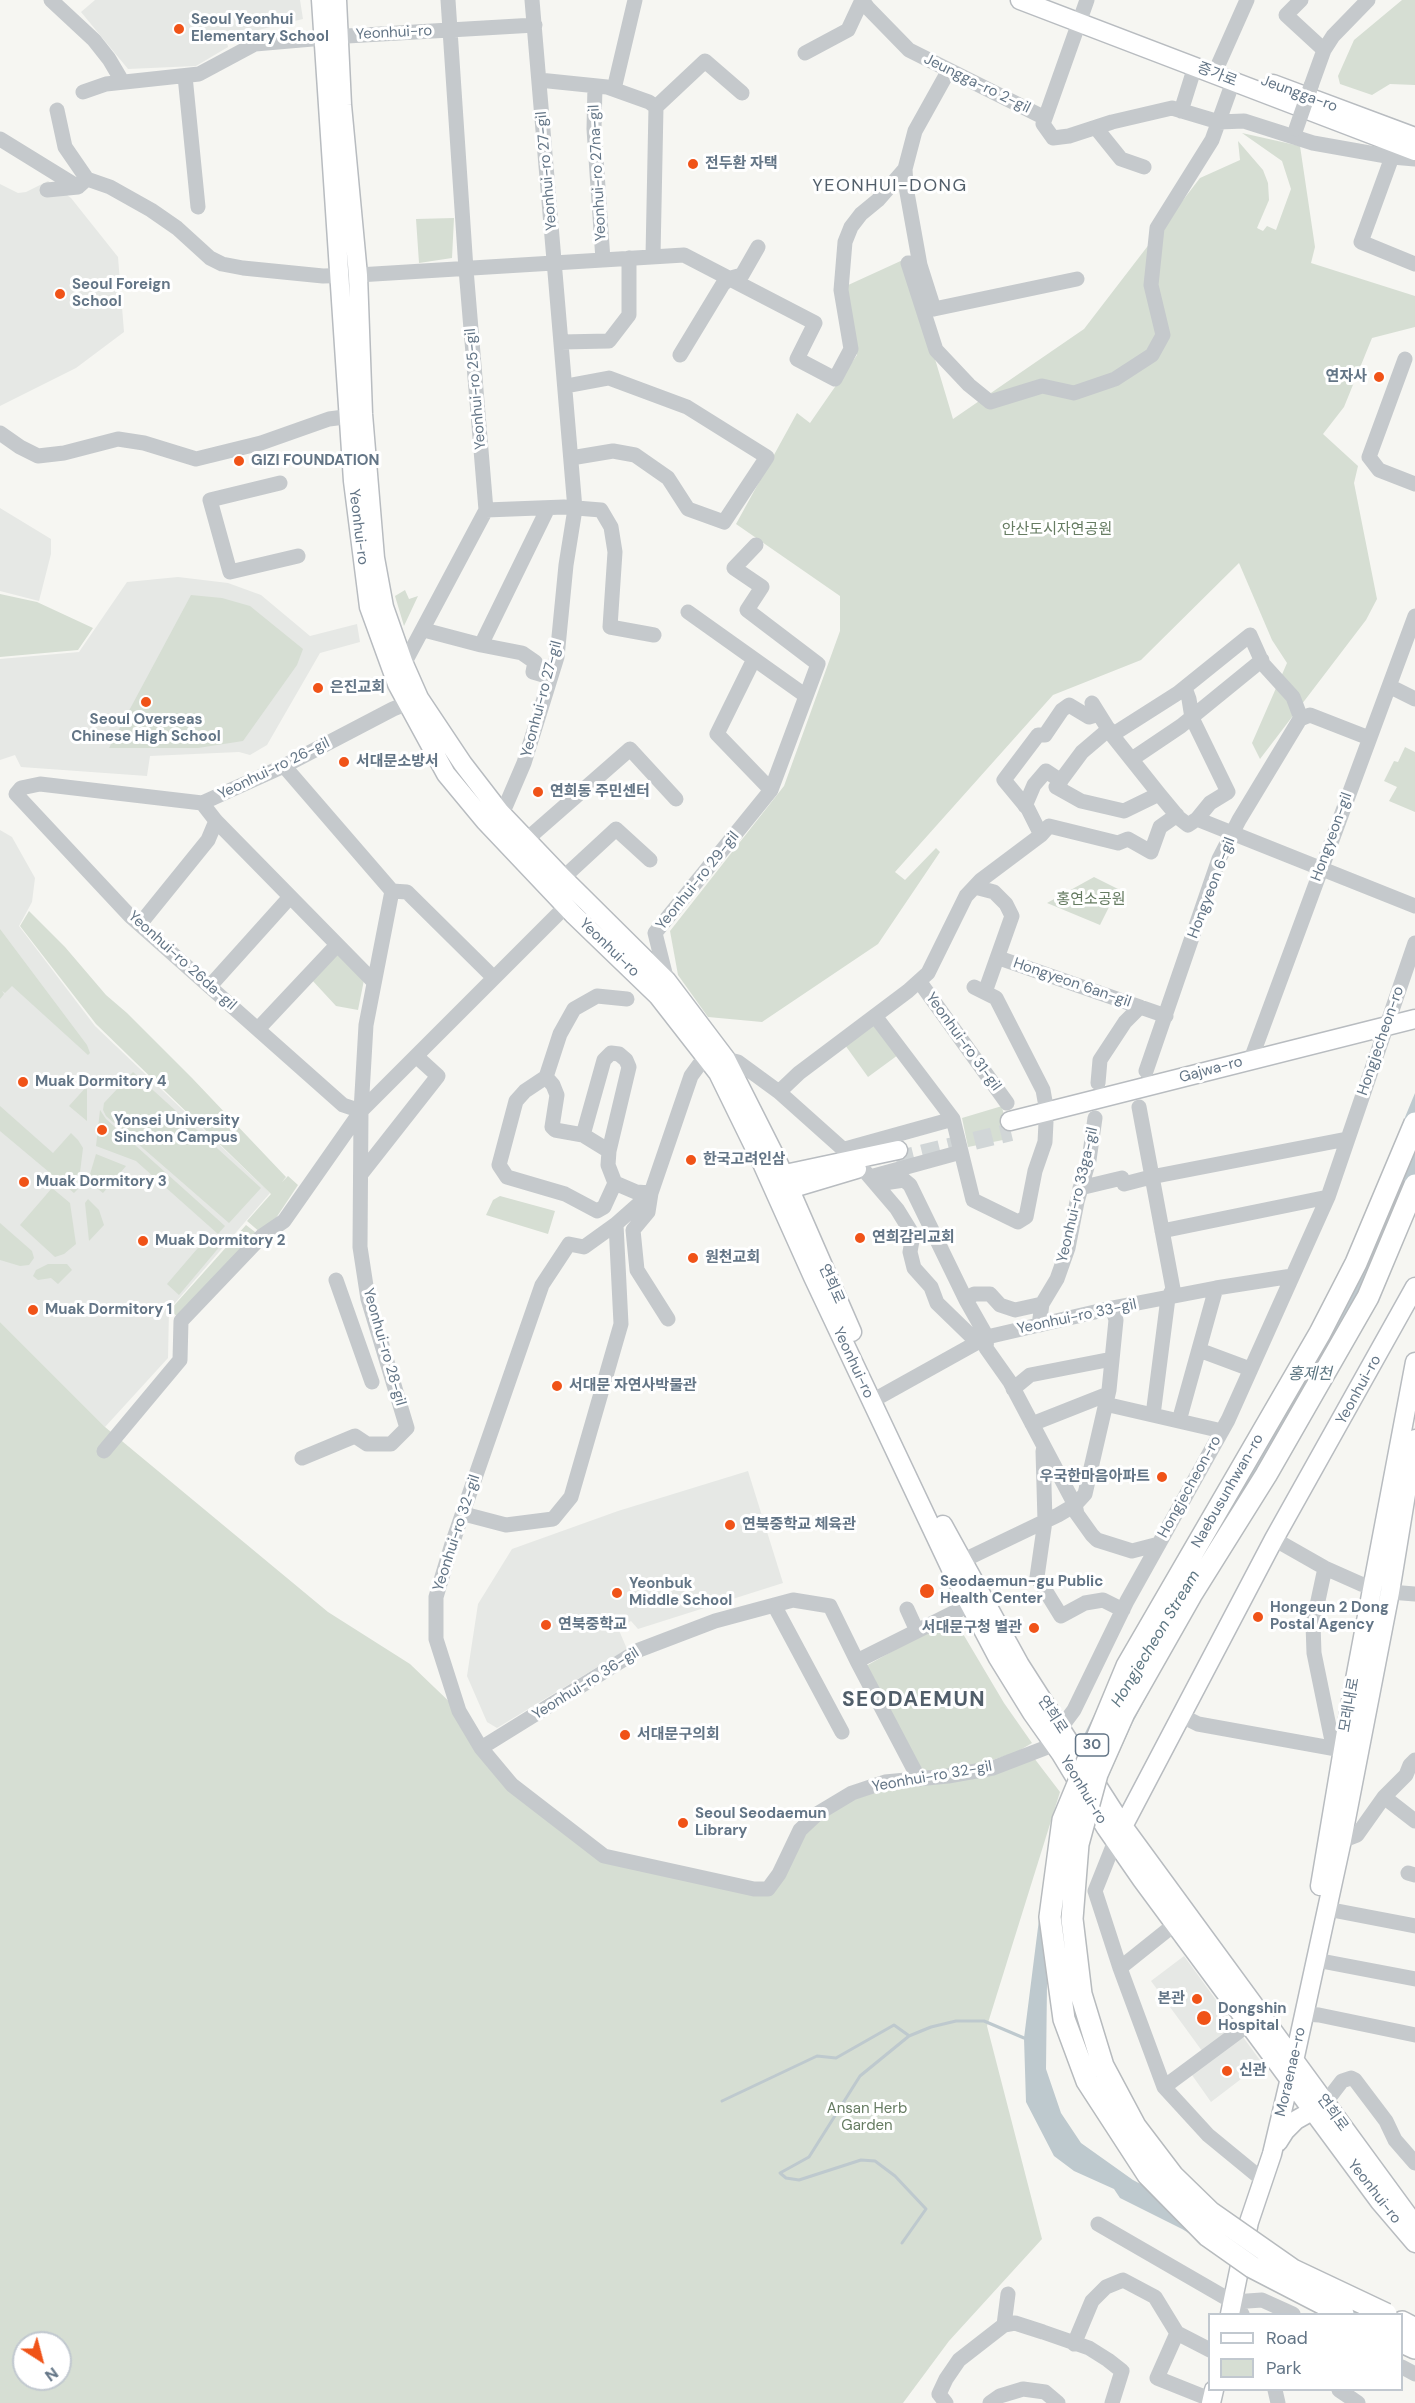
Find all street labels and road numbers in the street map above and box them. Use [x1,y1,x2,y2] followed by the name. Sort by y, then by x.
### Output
[355,22,433,44] street label: Yeonhui-ro
[921,50,1033,118] street label: Jeungga-ro 2-gil
[1194,59,1240,91] street label: 증가로
[1258,72,1340,116] street label: Jeungga-ro
[585,104,611,242] street label: Yeonhui-ro 27na-gil
[533,111,561,231] street label: Yeonhui-ro 27-gil
[462,328,490,450] street label: Yeonhui-ro 25-gil
[344,488,372,566] street label: Yeonhui-ro
[518,639,566,759] street label: Yeonhui-ro 27-gil
[215,734,333,804] street label: Yeonhui-ro 26-gil
[1308,790,1356,884] street label: Hongyeon-gil
[653,828,743,934] street label: Yeonhui-ro 29-gil
[1184,835,1240,941] street label: Hongyeon 6-gil
[124,908,240,1014] street label: Yeonhui-ro 26da-gil
[575,915,643,981] street label: Yeonhui-ro
[1011,954,1133,1012] street label: Hongyeon 6an-gil
[1354,984,1408,1098] street label: Hongjecheon-ro
[921,989,1005,1095] street label: Yeonhui-ro 31-gil
[1177,1053,1245,1087] street label: Gajwa-ro
[1054,1126,1102,1264] street label: Yeonhui-ro 33ga-gil
[814,1261,848,1307] street label: 연희로
[359,1286,409,1408] street label: Yeonhui-ro 28-gil
[1016,1296,1138,1338] street label: Yeonhui-ro 33-gil
[829,1325,877,1401] street label: Yeonhui-ro
[1333,1352,1385,1428] street label: Yeonhui-ro
[1188,1431,1268,1551] street label: Naebusunhwan-ro
[1154,1433,1226,1541] street label: Hongjecheon-ro
[430,1472,484,1594] street label: Yeonhui-ro 32-gil
[529,1644,643,1724] street label: Yeonhui-ro 36-gil
[1336,1676,1364,1734] street label: 모래내로
[1033,1693,1071,1737] street label: 연희로
[1076,1734,1108,1756] road number: 30
[1056,1753,1110,1827] street label: Yeonhui-ro
[871,1758,993,1796] street label: Yeonhui-ro 32-gil
[1272,2025,1310,2119] street label: Moraenae-ro
[1313,2091,1351,2135] street label: 연희로
[1343,2156,1405,2228] street label: Yeonhui-ro

